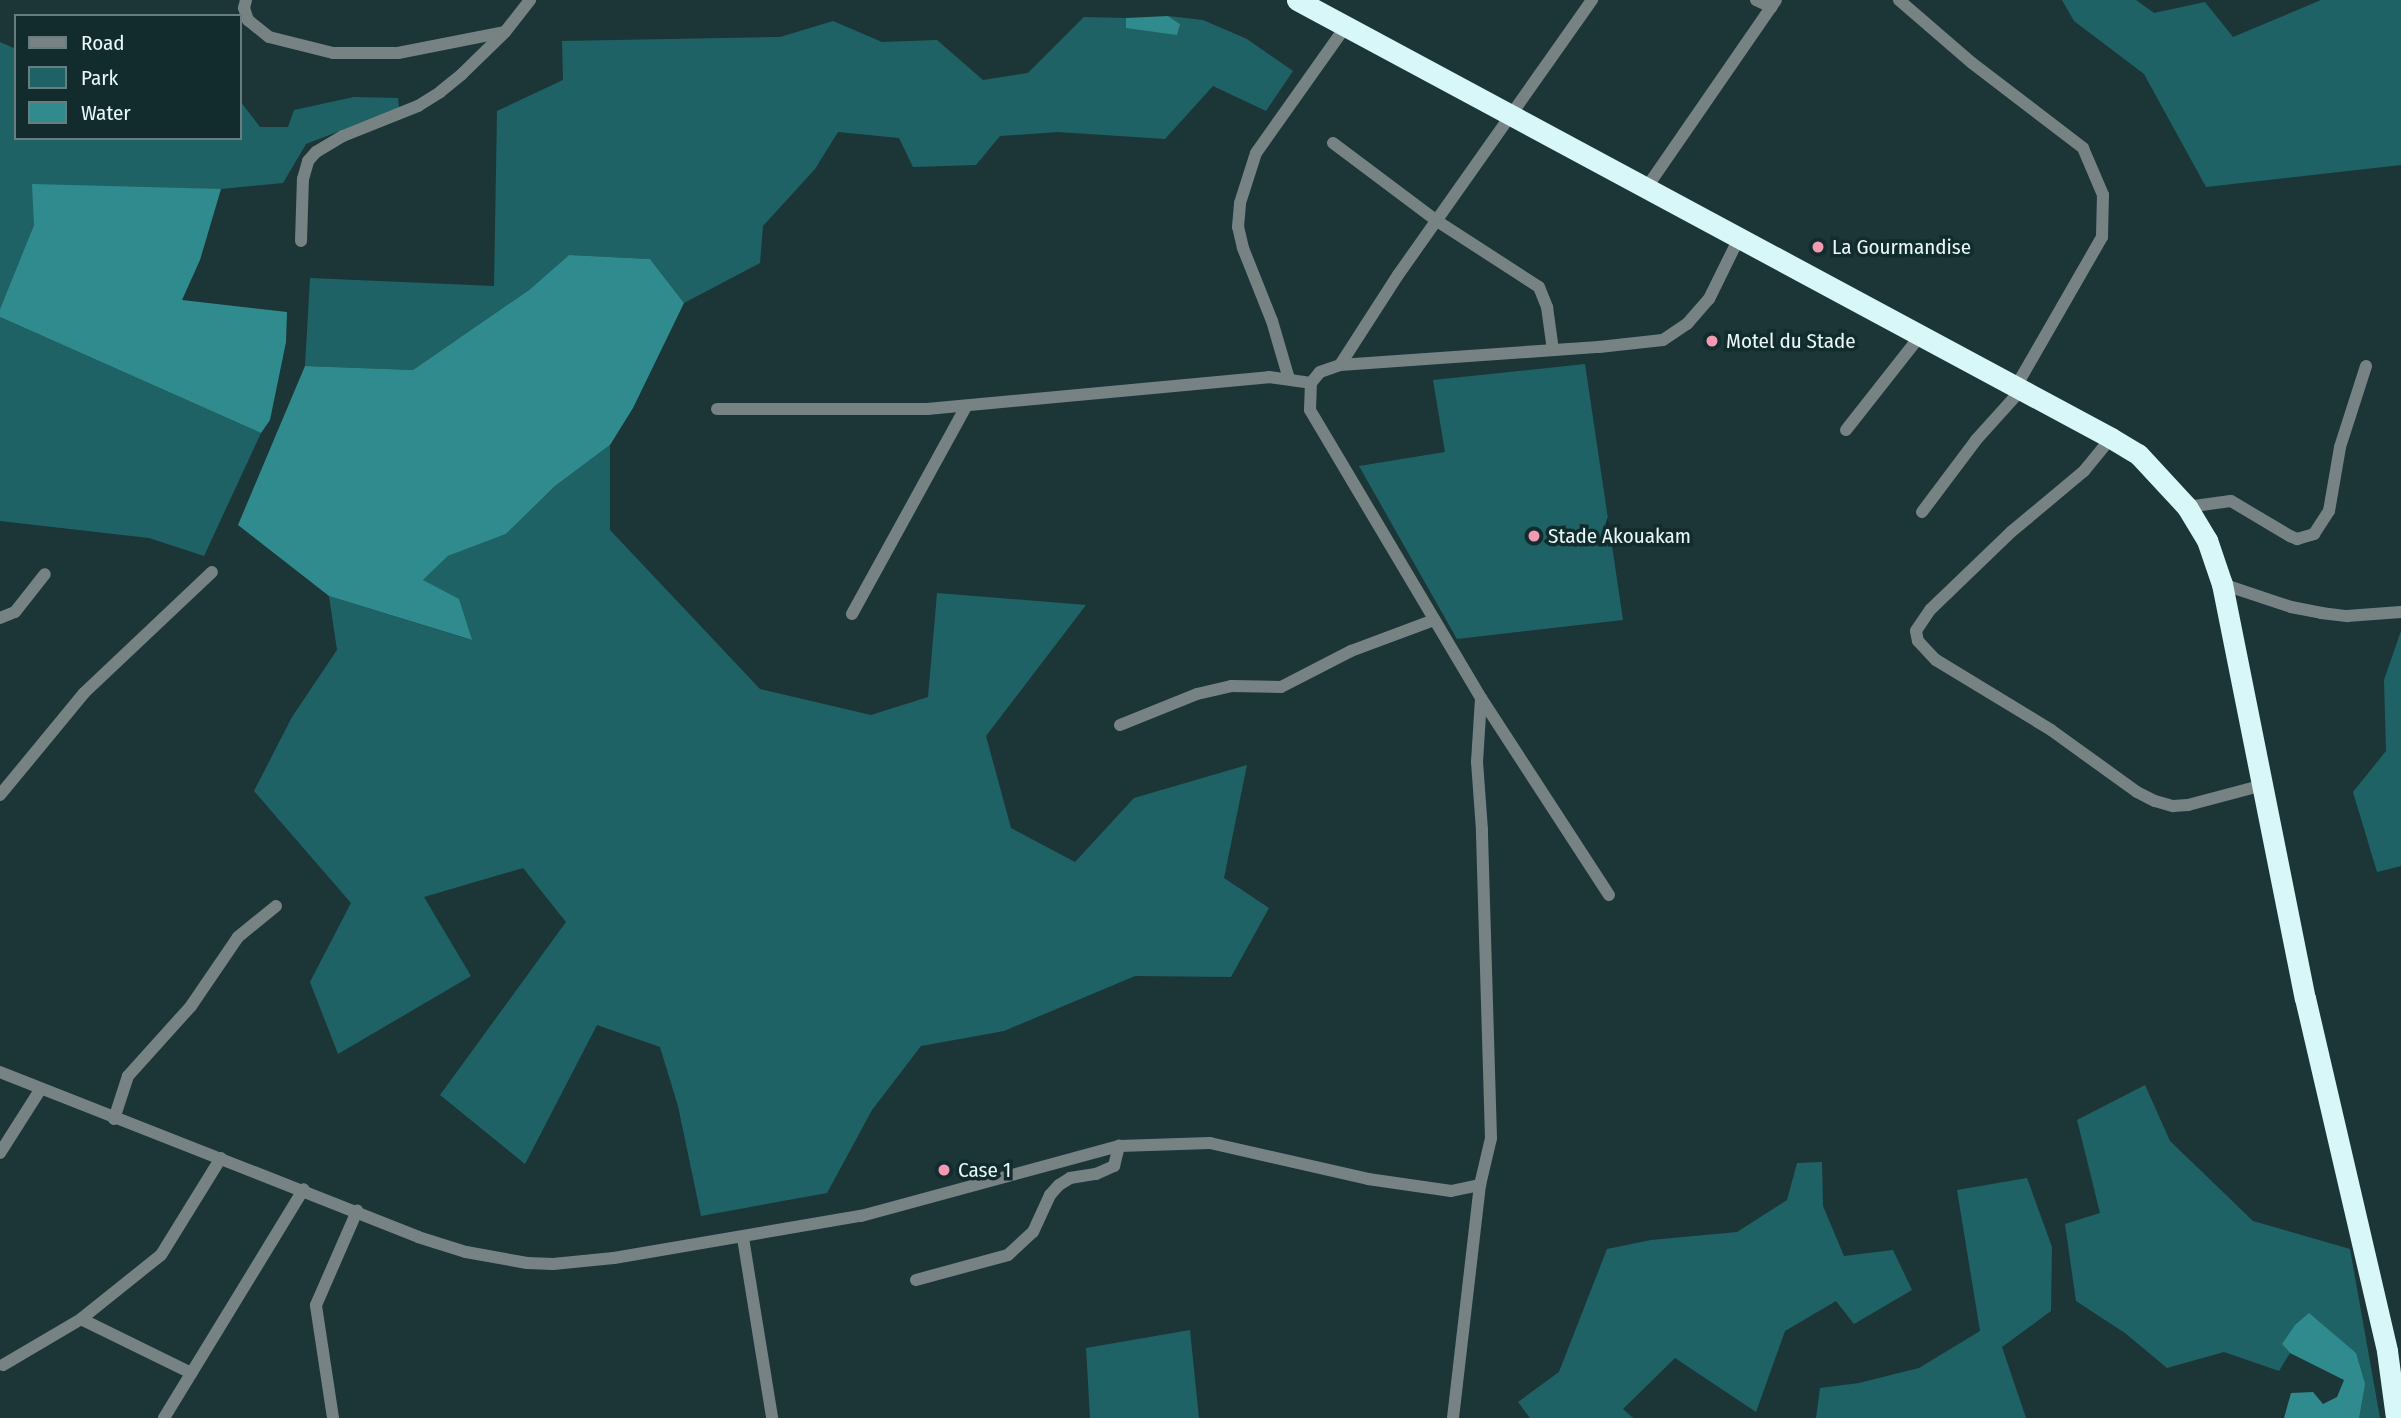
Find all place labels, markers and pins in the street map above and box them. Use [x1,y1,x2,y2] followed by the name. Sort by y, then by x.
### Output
[1832,234,1971,260] place label: La Gourmandise
[1810,239,1826,255] marker: La Gourmandise
[1726,328,1856,354] place label: Motel du Stade
[1704,333,1720,349] marker: Motel du Stade
[1548,523,1691,549] place label: Stade Akouakam
[1526,528,1542,544] marker: Stade Akouakam
[958,1157,1011,1183] place label: Case 1
[936,1162,952,1178] marker: Case 1

